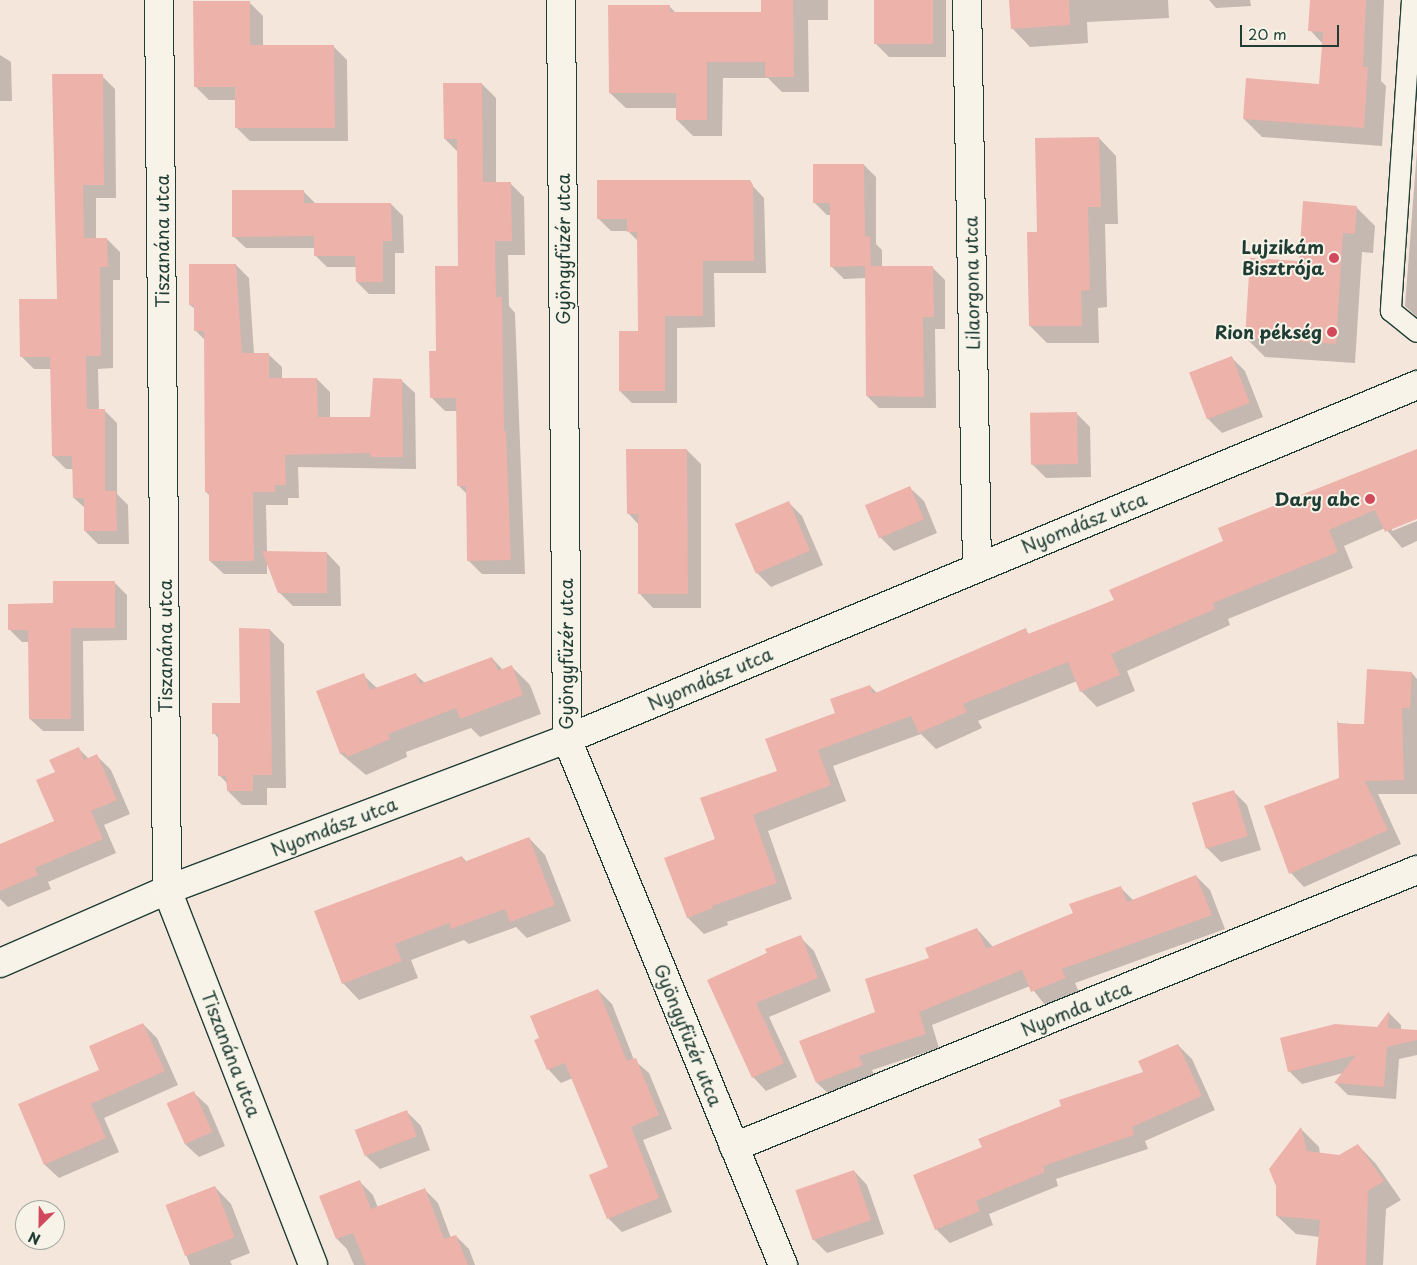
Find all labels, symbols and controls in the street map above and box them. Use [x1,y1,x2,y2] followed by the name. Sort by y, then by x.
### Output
[1242,15,1341,47] scale bar
[1248,22,1287,45] text: 20 m
[552,173,574,325] street label: Gyöngyfüzér utca
[151,174,173,308] street label: Tiszanána utca
[960,216,984,350] street label: Lilaorgona utca
[1242,237,1324,280] place label: Lujzikám Bisztrója
[1328,252,1340,264] marker: Lujzikám Bisztrója
[1215,321,1322,343] place label: Rion pékség
[1326,326,1338,338] marker: Rion pékség
[1018,488,1150,558] street label: Nyomdász utca
[1274,488,1360,510] place label: Dary abc
[1364,493,1376,505] marker: Dary abc
[555,578,577,730] street label: Gyöngyfüzér utca
[154,579,176,713] street label: Tiszanána utca
[644,643,776,715] street label: Nyomdász utca
[268,793,400,861] street label: Nyomdász utca
[649,960,727,1110] street label: Gyöngyfüzér utca
[1018,977,1134,1041] street label: Nyomda utca
[197,988,265,1120] street label: Tiszanána utca
[15,1200,65,1250] north arrow
[25,1227,44,1250] text: N

